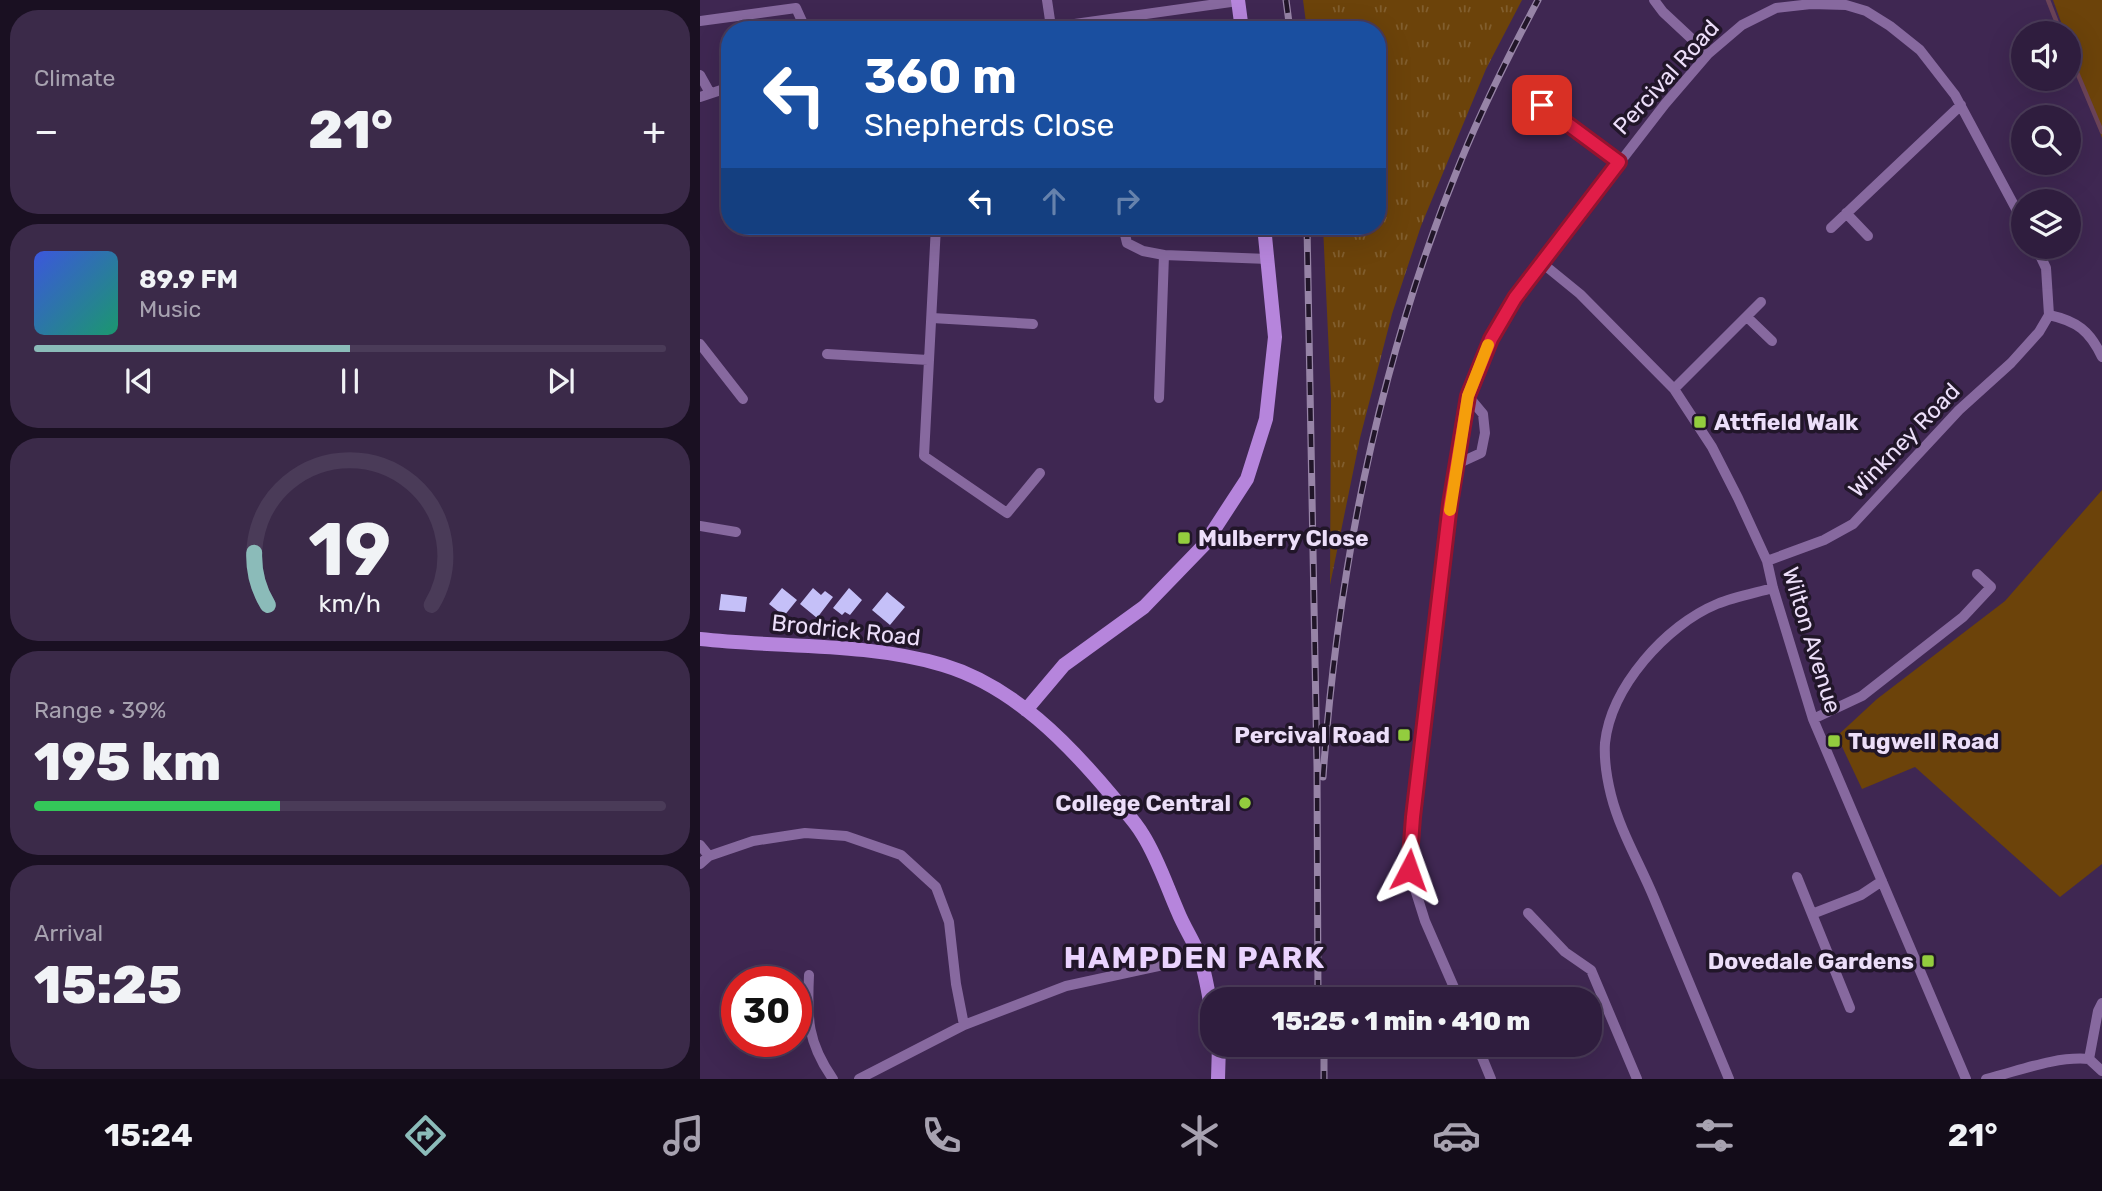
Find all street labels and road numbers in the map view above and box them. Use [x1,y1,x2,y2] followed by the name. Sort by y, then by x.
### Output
[1607,14,1725,140] street label: Percival Road
[1842,377,1966,503] street label: Winkney Road
[1776,564,1848,716] street label: Wilton Avenue
[770,608,922,652] street label: Brodrick Road

